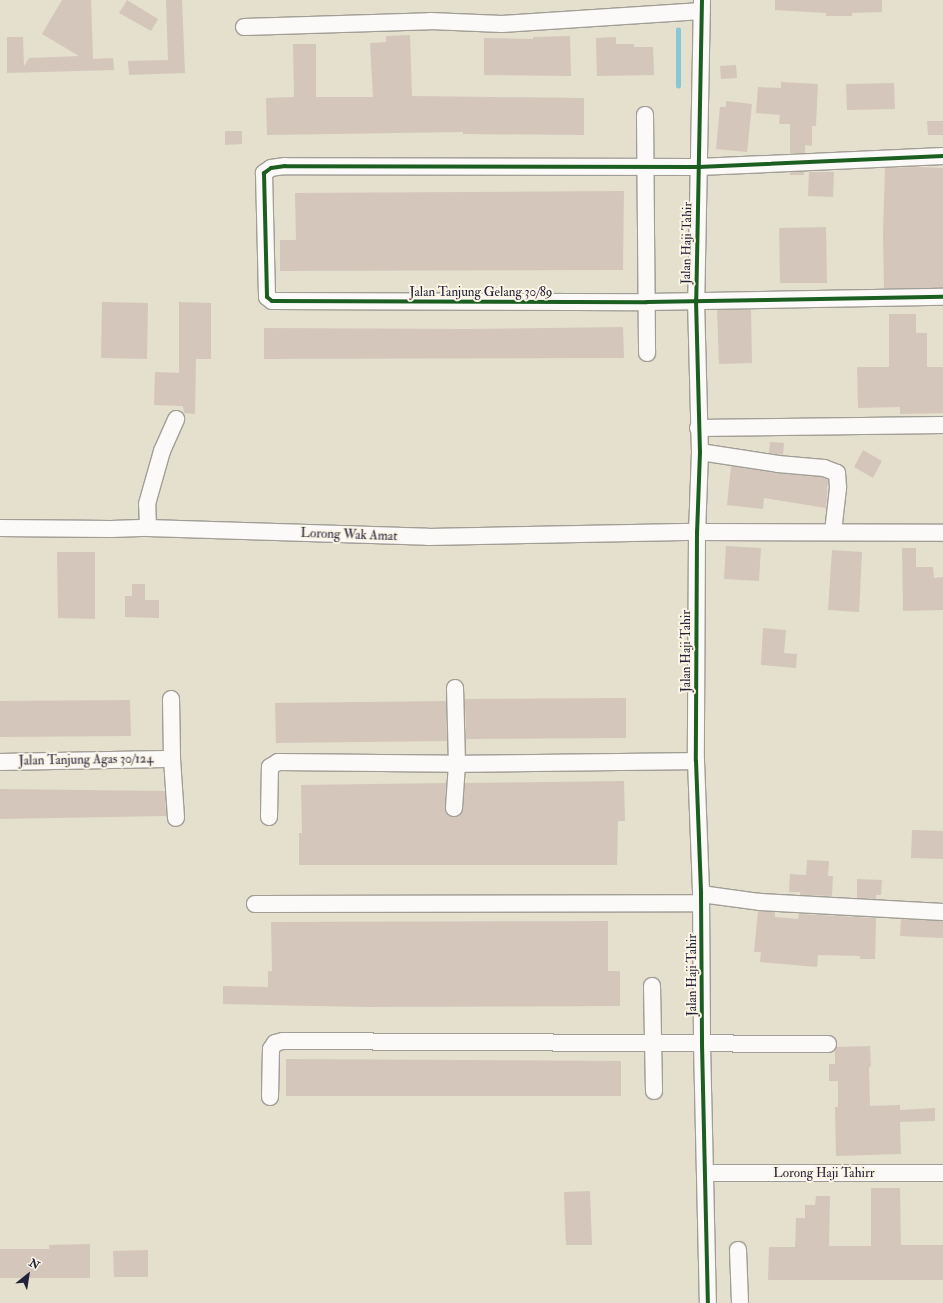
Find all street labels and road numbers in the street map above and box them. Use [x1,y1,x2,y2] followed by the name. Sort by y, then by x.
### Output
[678,202,696,284] street label: Jalan Haji Tahir
[409,284,553,300] street label: Jalan Tanjung Gelang 30/89
[300,526,398,544] street label: Lorong Wak Amat
[678,610,694,692] street label: Jalan Haji Tahir
[19,751,153,769] street label: Jalan Tanjung Agas 30/124
[684,934,700,1016] street label: Jalan Haji Tahir
[773,1165,875,1181] street label: Lorong Haji Tahirr

